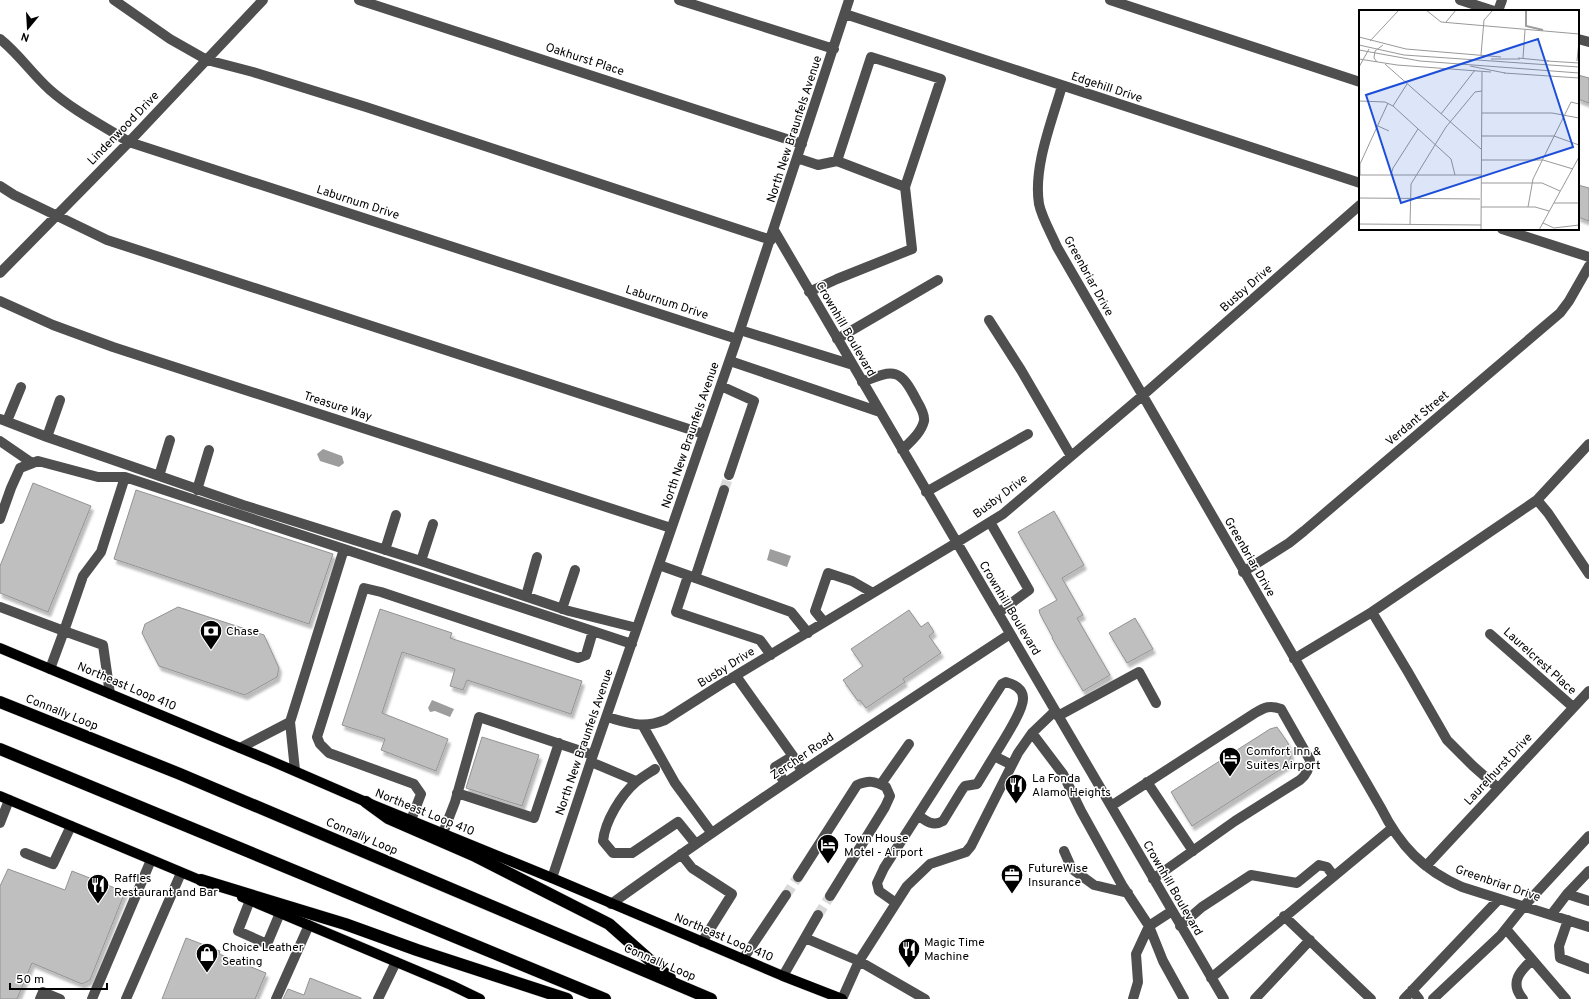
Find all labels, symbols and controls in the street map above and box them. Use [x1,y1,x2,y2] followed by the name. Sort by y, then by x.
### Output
[8,8,48,48] north arrow
[1359,10,1579,230] inset map
[19,29,31,44] text: N
[543,40,626,80] street label: Oakhurst Place
[764,54,826,205] street label: North New Braunfels Avenue
[1069,69,1144,107] street label: Edgehill Drive
[84,88,163,169] street label: Lindenwood Drive
[314,182,401,224] street label: Laburnum Drive
[1059,234,1117,319] street label: Greenbriar Drive
[1217,262,1276,316] street label: Busby Drive
[811,279,879,380] street label: Crownhill Boulevard
[623,282,710,324] street label: Laburnum Drive
[658,360,724,511] street label: North New Braunfels Avenue
[301,388,374,426] street label: Treasure Way
[1383,388,1453,450] street label: Verdant Street
[970,471,1031,523] street label: Busby Drive
[1220,515,1278,600] street label: Greenbriar Drive
[975,558,1044,659] street label: Crownhill Boulevard
[198,618,224,651] bank icon: Chase
[226,624,259,640] place label: Chase
[1499,625,1579,699] street label: Laurelcrest Place
[695,644,758,692] street label: Busby Drive
[75,659,179,715] street label: Northeast Loop 410
[552,667,618,818] street label: North New Braunfels Avenue
[23,691,101,735] street label: Connally Loop
[768,730,837,784] street label: Zercher Road
[1461,730,1536,809] street label: Laurelhurst Drive
[1246,744,1321,774] place label: Comfort Inn & Suites Airport
[1217,745,1243,778] hotel icon: Comfort Inn & Suites Airport
[1032,771,1111,801] place label: La Fonda Alamo Heights
[1003,772,1029,805] restaurant icon: La Fonda Alamo Heights
[372,786,477,840] street label: Northeast Loop 410
[323,815,400,859] street label: Connally Loop
[844,831,923,861] place label: Town House Motel - Airport
[815,832,841,865] hotel icon: Town House Motel - Airport
[1138,838,1206,939] street label: Crownhill Boulevard
[1028,861,1088,891] place label: FutureWise Insurance
[999,862,1025,895] office icon: FutureWise Insurance
[1453,862,1543,906] street label: Greenbriar Drive
[114,871,218,901] place label: Raffles Restaurant and Bar
[85,872,111,905] restaurant icon: Raffles Restaurant and Bar
[672,910,776,966] street label: Northeast Loop 410
[924,935,985,965] place label: Magic Time Machine
[896,936,922,969] restaurant icon: Magic Time Machine
[222,940,304,970] place label: Choice Leather Seating
[194,941,220,974] shop icon: Choice Leather Seating
[621,941,698,985] street label: Connally Loop
[10,965,107,991] scale bar
[16,972,44,988] text: 50 m

